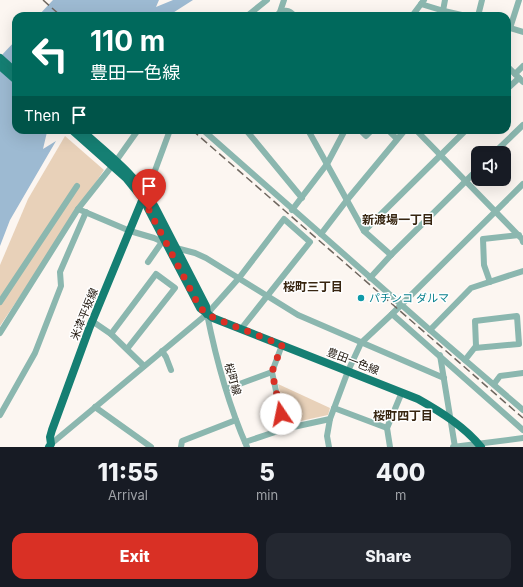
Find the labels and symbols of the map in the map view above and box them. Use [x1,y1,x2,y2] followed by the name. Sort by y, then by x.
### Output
[132,169,166,210] pin
[362,212,434,227] district label: 新渡場一丁目
[283,279,343,294] district label: 桜町三丁目
[67,286,101,342] street label: 米津平坂線
[369,291,449,305] place label: パチンコ ダルマ
[356,293,366,303] marker: パチンコ ダルマ
[325,345,381,377] street label: 豊田一色線
[222,361,244,397] street label: 桜町線
[260,393,302,435] position arrow
[373,408,433,423] district label: 桜町四丁目

